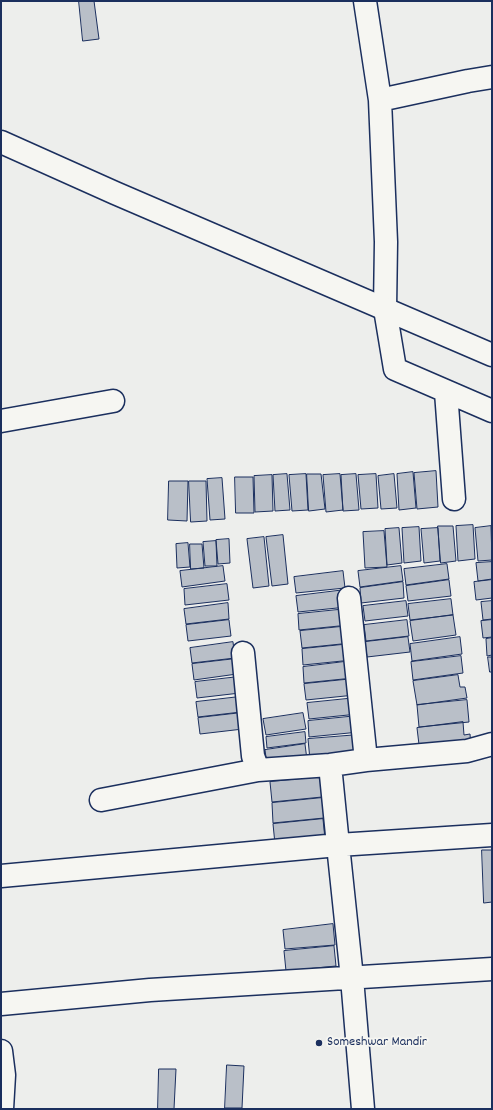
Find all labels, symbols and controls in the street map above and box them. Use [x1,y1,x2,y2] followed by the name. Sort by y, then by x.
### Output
[327,1035,427,1051] place label: Someshwar Mandir
[314,1038,324,1048] marker: Someshwar Mandir

